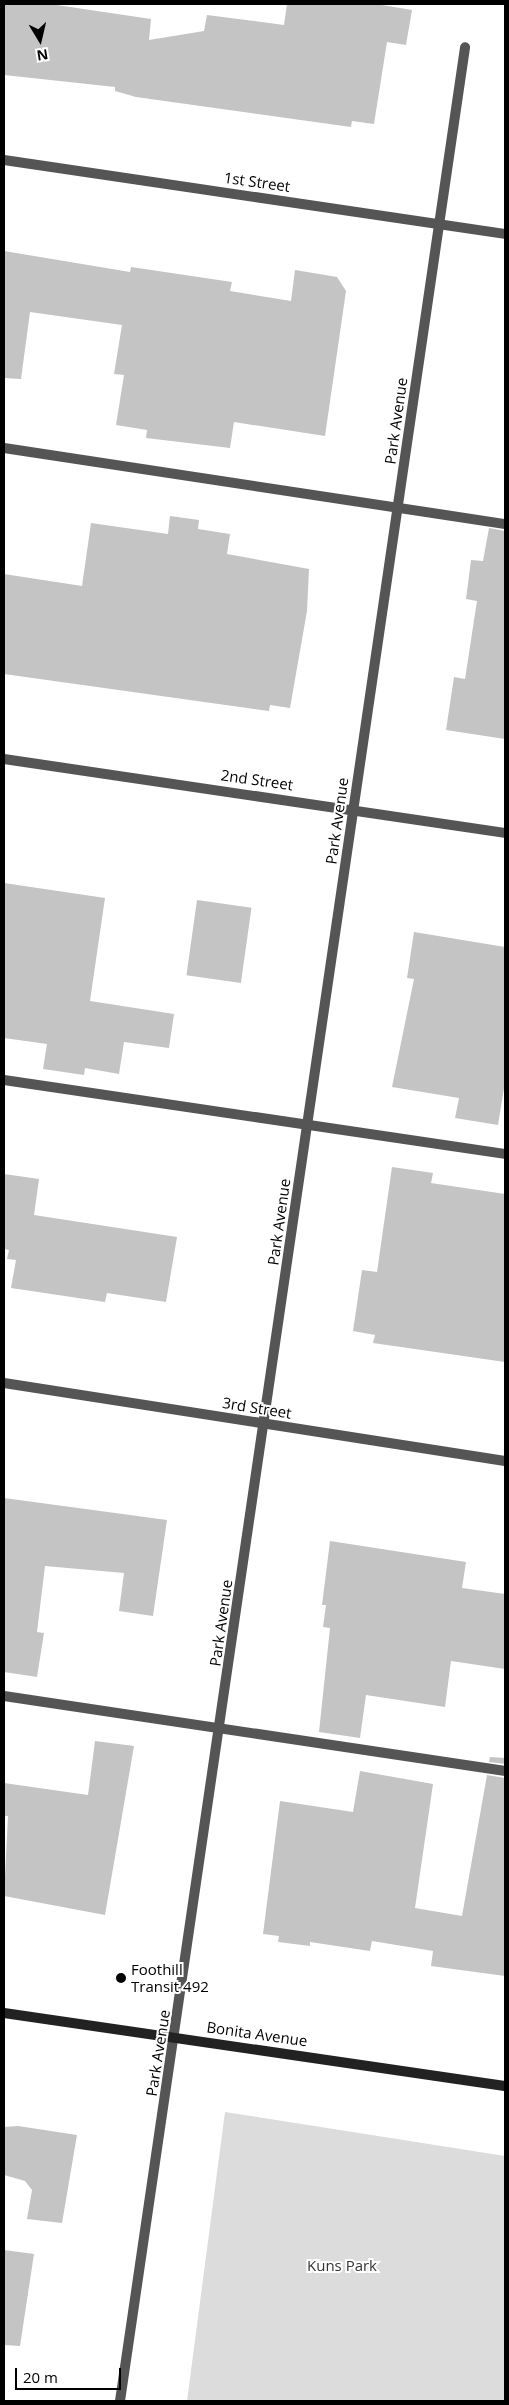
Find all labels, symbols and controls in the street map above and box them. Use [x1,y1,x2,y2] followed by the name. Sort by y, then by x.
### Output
[15,15,65,65] north arrow
[35,45,50,66] text: N
[223,168,291,196] street label: 1st Street
[381,376,411,466] street label: Park Avenue
[220,766,294,794] street label: 2nd Street
[322,776,352,866] street label: Park Avenue
[264,1177,294,1267] street label: Park Avenue
[221,1394,293,1422] street label: 3rd Street
[206,1578,236,1668] street label: Park Avenue
[131,1960,209,1995] place label: Foothill Transit 492
[115,1972,127,1984] marker: Foothill Transit 492
[142,2008,174,2098] street label: Park Avenue
[205,2018,309,2050] street label: Bonita Avenue
[307,2257,377,2275] park label: Kuns Park
[18,2358,124,2390] scale bar
[23,2367,58,2387] text: 20 m

